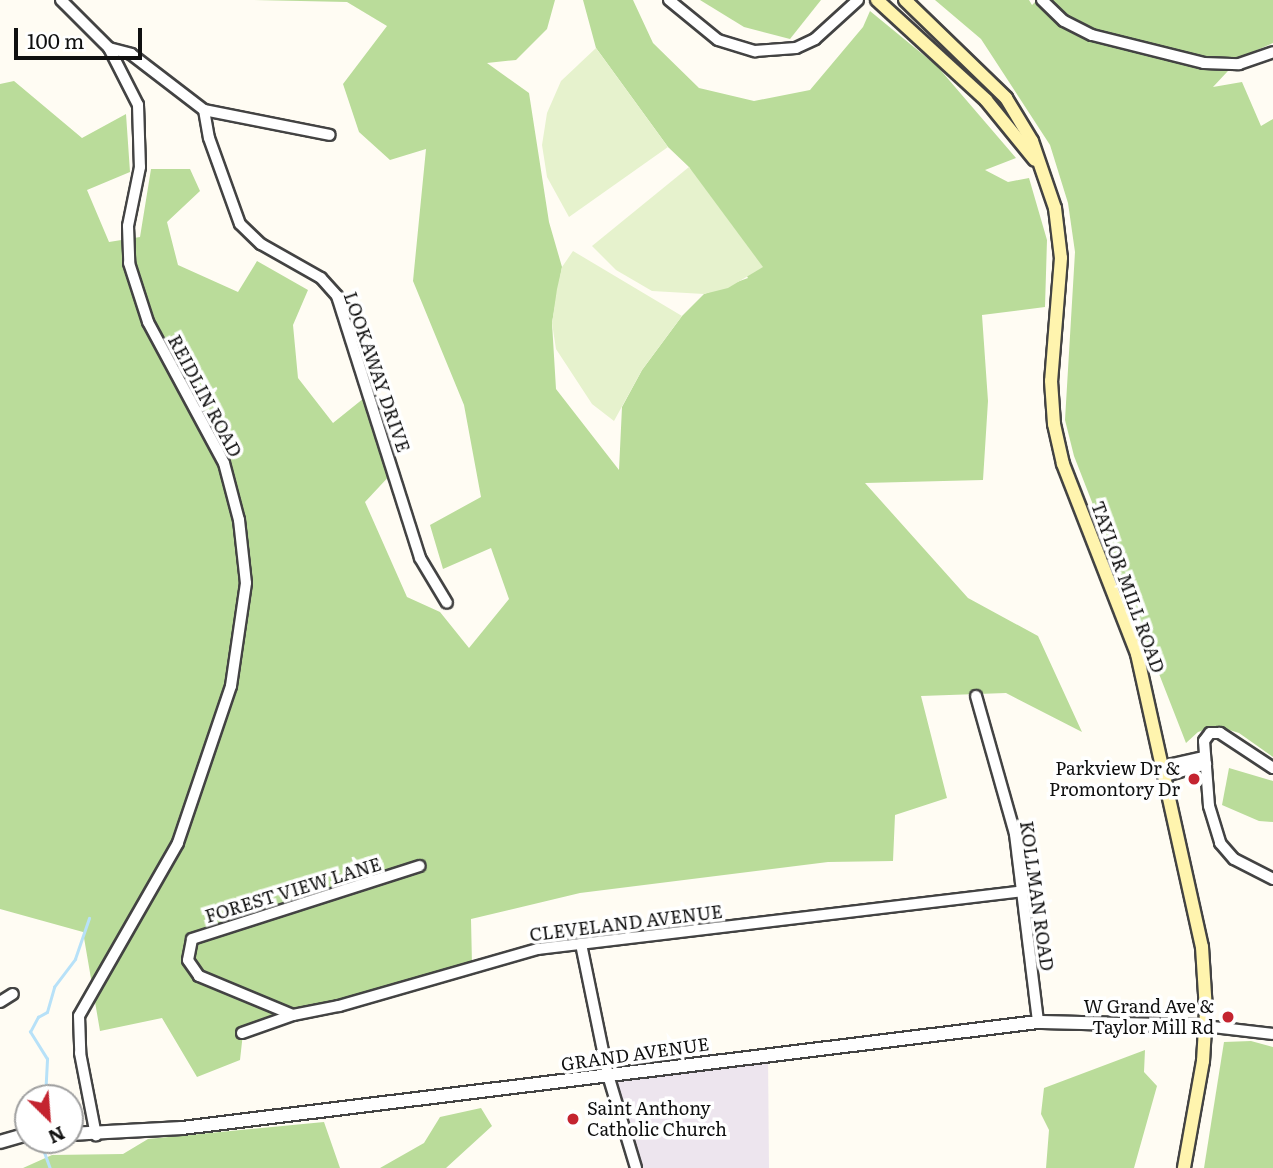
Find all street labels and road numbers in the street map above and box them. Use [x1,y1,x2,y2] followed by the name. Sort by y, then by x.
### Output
[339,289,415,455] street label: LOOKAWAY DRIVE
[164,331,246,461] street label: REIDLIN ROAD
[1087,498,1169,676] street label: TAYLOR MILL ROAD
[1016,820,1058,972] street label: KOLLMAN ROAD
[202,853,384,927] street label: FOREST VIEW LANE
[528,900,724,946] street label: CLEVELAND AVENUE
[560,1033,710,1075] street label: GRAND AVENUE

